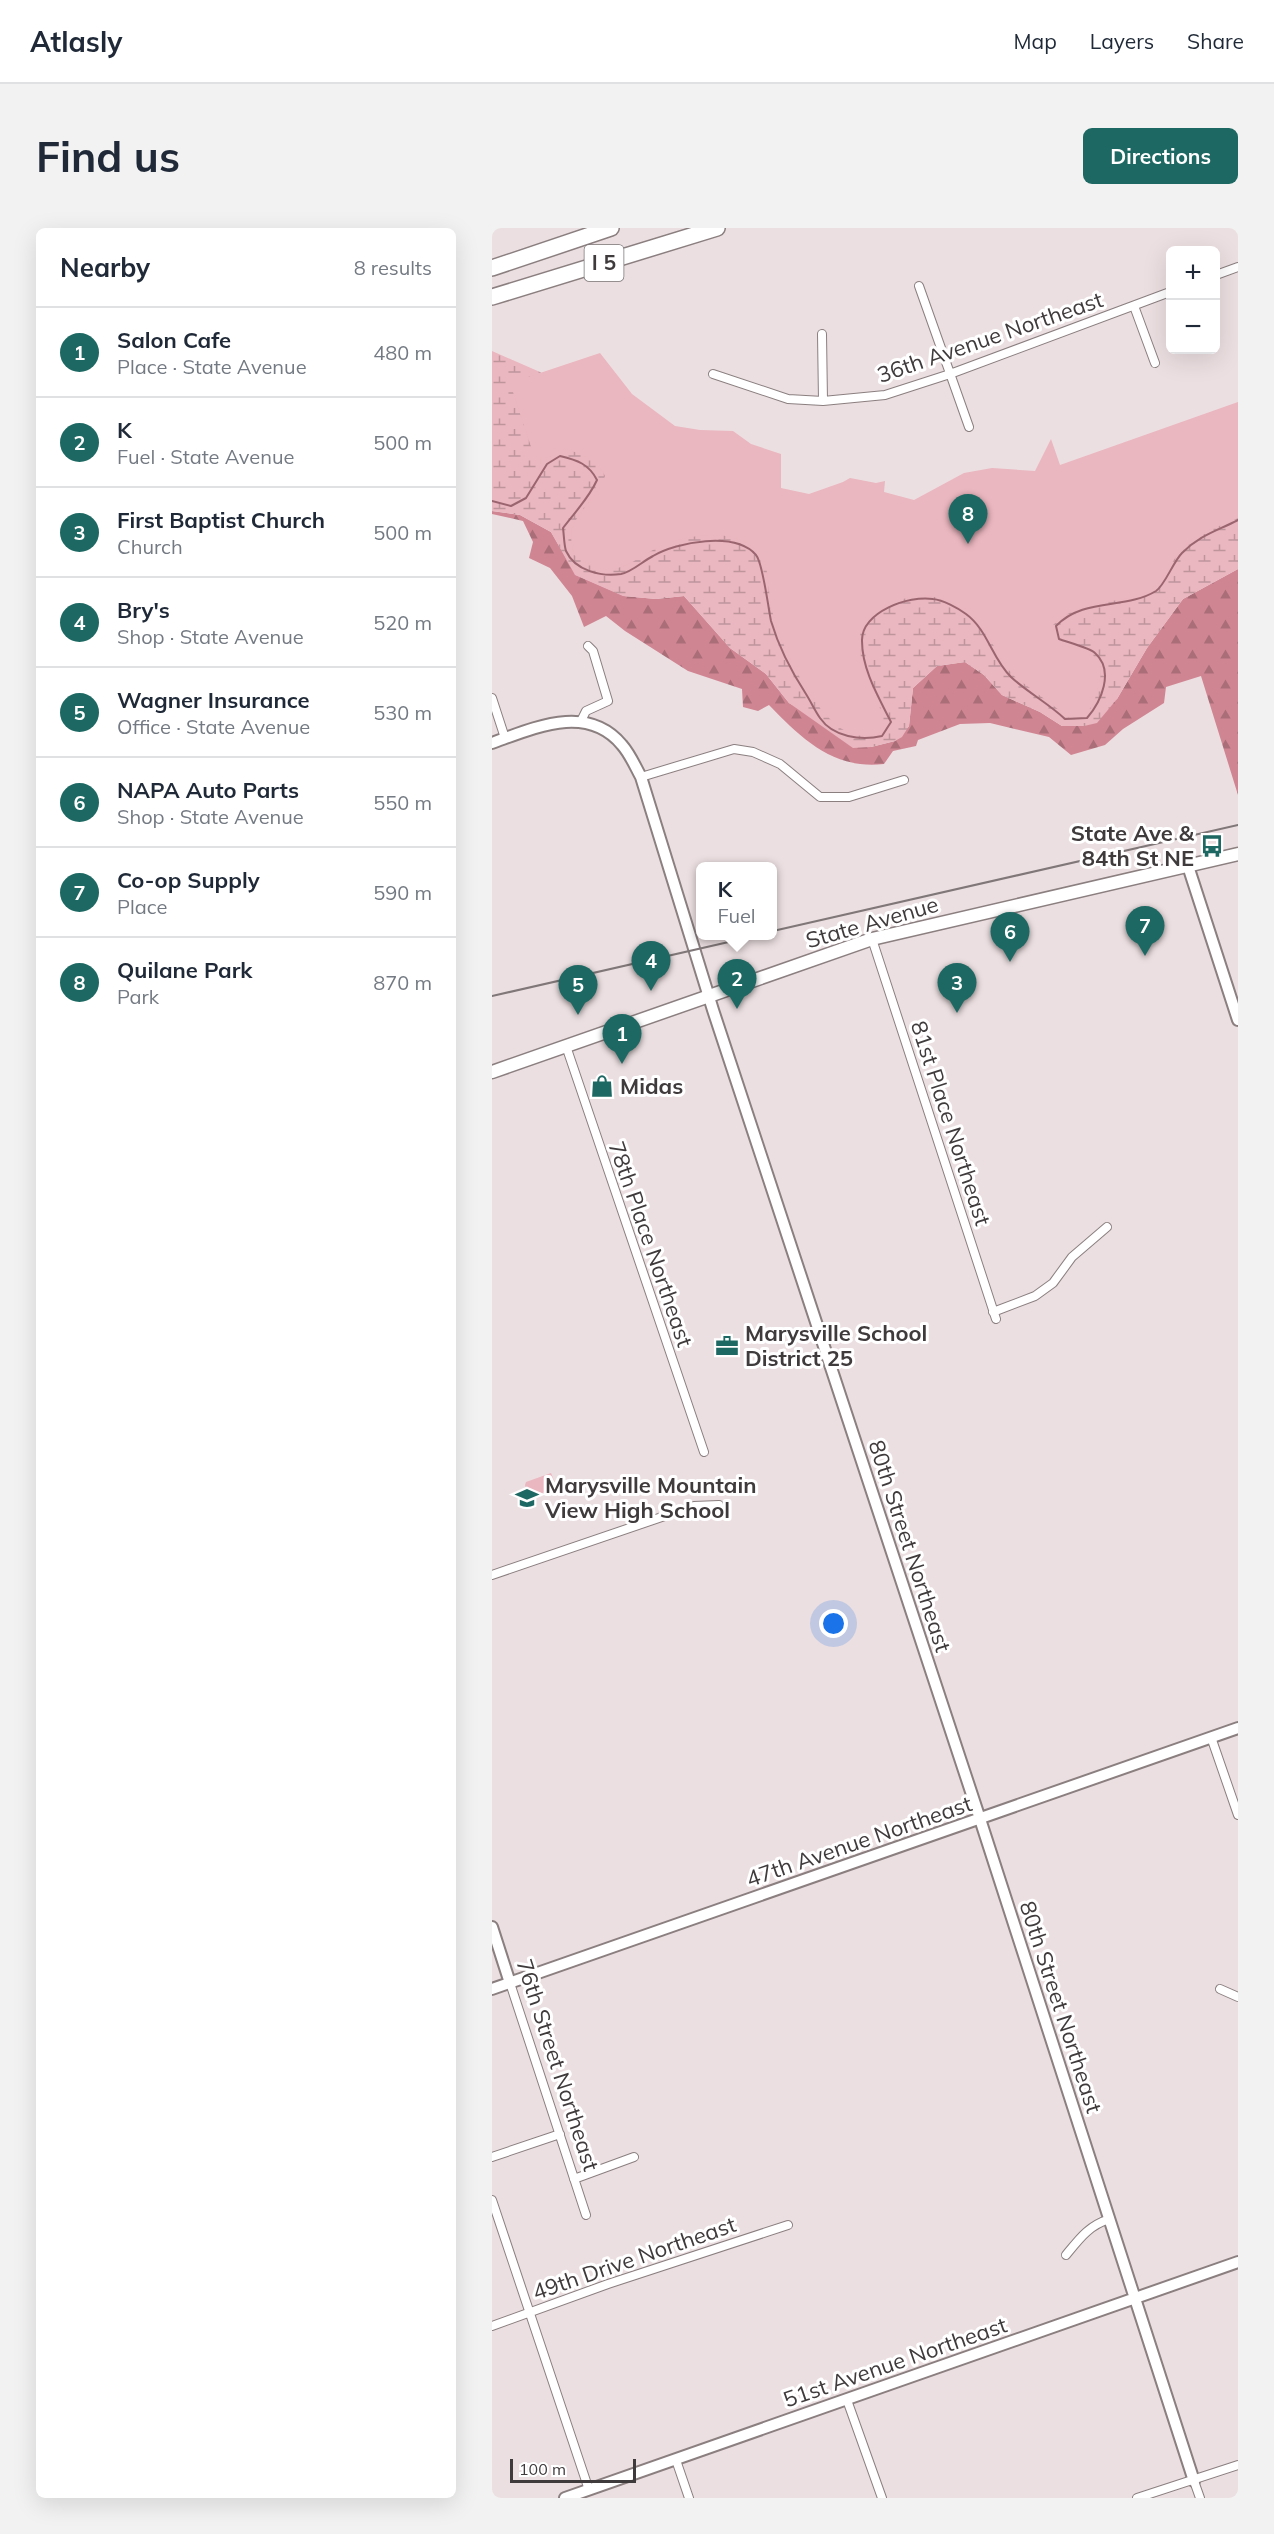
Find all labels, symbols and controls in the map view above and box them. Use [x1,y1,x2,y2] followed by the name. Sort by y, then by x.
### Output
[30,24,122,59] text: Atlasly
[1014,28,1057,54] text: Map
[1090,28,1154,54] text: Layers
[1187,28,1244,54] text: Share
[1083,128,1238,184] button: Directions
[36,130,180,183] text: Find us
[584,245,624,281] road number: I 5
[1166,246,1220,354] map controls
[1166,246,1220,300] button: +
[60,251,150,284] text: Nearby
[354,255,432,280] text: 8 results
[873,285,1107,389] street label: 36th Avenue Northeast
[1166,300,1220,354] button: −
[117,326,231,354] text: Salon Cafe
[74,340,86,365] text: 1
[373,340,432,365] text: 480 m
[117,354,307,379] text: Place · State Avenue
[117,416,132,444] text: K
[74,430,86,455] text: 2
[373,430,432,455] text: 500 m
[117,444,294,469] text: Fuel · State Avenue
[948,494,988,544] pin: 8
[117,506,325,534] text: First Baptist Church
[74,520,86,545] text: 3
[373,520,432,545] text: 500 m
[117,534,183,559] text: Church
[117,596,170,624] text: Bry's
[74,610,86,635] text: 4
[373,610,432,635] text: 520 m
[117,624,304,649] text: Shop · State Avenue
[117,686,310,714] text: Wagner Insurance
[74,700,86,725] text: 5
[373,700,432,725] text: 530 m
[117,714,310,739] text: Office · State Avenue
[117,776,299,804] text: NAPA Auto Parts
[74,790,86,815] text: 6
[373,790,432,815] text: 550 m
[117,804,304,829] text: Shop · State Avenue
[1071,819,1195,872] place label: State Ave & 84th St NE
[1199,833,1225,859] bus stop icon: State Ave & 84th St NE
[696,862,777,940] popup
[117,866,260,894] text: Co-op Supply
[717,875,732,903] text: K
[74,880,86,905] text: 7
[373,880,432,905] text: 590 m
[803,890,941,954] street label: State Avenue
[117,894,167,919] text: Place
[717,903,756,928] text: Fuel
[1126,906,1164,956] pin: 7
[990,912,1030,962] pin: 6
[632,942,670,991] pin: 4
[117,956,252,984] text: Quilane Park
[718,960,756,1009] pin: 2
[938,964,976,1013] pin: 3
[558,966,598,1015] pin: 5
[74,970,86,995] text: 8
[373,970,432,995] text: 870 m
[117,984,159,1009] text: Park
[602,1014,642,1064] pin: 1
[905,1017,997,1229] street label: 81st Place Northeast
[620,1072,683,1100] place label: Midas
[589,1073,615,1099] shop icon: Midas
[603,1137,699,1351] street label: 78th Place Northeast
[745,1319,927,1372] place label: Marysville School District 25
[714,1333,740,1359] office icon: Marysville School District 25
[863,1437,958,1656] street label: 80th Street Northeast
[544,1471,756,1524] place label: Marysville Mountain View High School
[514,1485,540,1511] school or university icon: Marysville Mountain View High School
[819,1609,848,1638] your location
[742,1789,976,1893] street label: 47th Avenue Northeast
[1014,1898,1109,2117] street label: 80th Street Northeast
[511,1956,606,2175] street label: 76th Street Northeast
[529,2210,740,2306] street label: 49th Drive Northeast
[779,2310,1011,2413] street label: 51st Avenue Northeast
[510,2456,636,2484] scale bar
[519,2459,566,2479] text: 100 m

